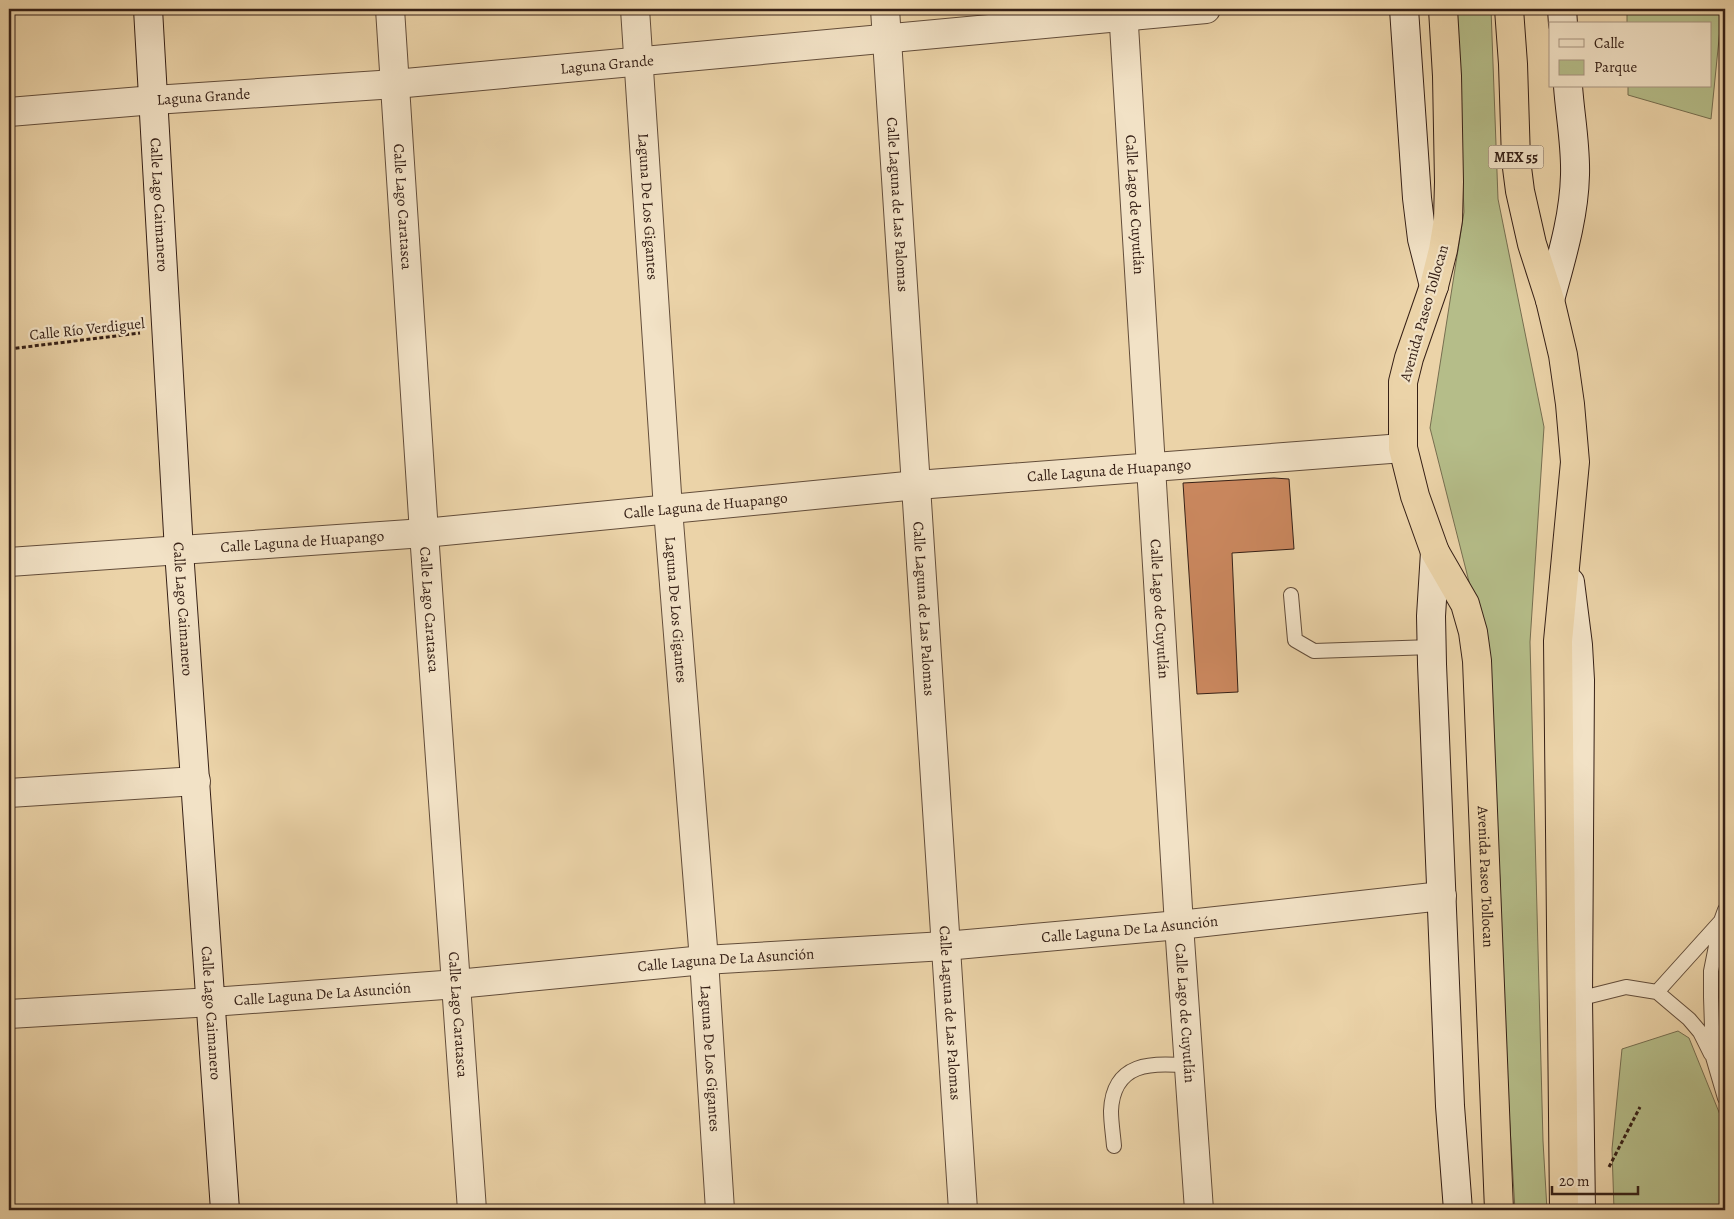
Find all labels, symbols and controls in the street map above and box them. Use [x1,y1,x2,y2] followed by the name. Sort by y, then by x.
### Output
[1549,22,1712,88] legend
[1594,33,1625,53] text: Calle
[559,50,655,79] street label: Laguna Grande
[1594,57,1637,77] text: Parque
[156,84,251,110] street label: Laguna Grande
[882,117,913,293] street label: Calle Laguna de Las Palomas
[633,133,663,281] street label: Laguna De Los Gigantes
[1121,134,1149,275] street label: Calle Lago de Cuyutlán
[145,137,173,272] street label: Calle Lago Caimanero
[389,143,417,270] street label: Calle Lago Caratasca
[1488,146,1544,168] road number: MEX 55
[1395,242,1453,385] street label: Avenida Paseo Tollocan
[28,313,146,345] street label: Calle Río Verdiguel
[1026,454,1192,487] street label: Calle Laguna de Huapango
[623,488,788,523] street label: Calle Laguna de Huapango
[908,521,940,697] street label: Calle Laguna de Las Palomas
[220,526,385,557] street label: Calle Laguna de Huapango
[660,535,692,684] street label: Laguna De Los Gigantes
[1145,538,1174,679] street label: Calle Lago de Cuyutlán
[169,541,198,677] street label: Calle Lago Caimanero
[415,546,444,673] street label: Calle Lago Caratasca
[1473,805,1498,948] street label: Avenida Paseo Tollocan
[1041,911,1219,947] street label: Calle Laguna De La Asunción
[935,925,966,1101] street label: Calle Laguna de Las Palomas
[1170,943,1200,1084] street label: Calle Lago de Cuyutlán
[637,944,815,976] street label: Calle Laguna De La Asunción
[197,945,226,1081] street label: Calle Lago Caimanero
[444,951,473,1078] street label: Calle Lago Caratasca
[233,977,411,1010] street label: Calle Laguna De La Asunción
[696,984,725,1132] street label: Laguna De Los Gigantes
[1552,1164,1638,1196] scale bar
[1559,1171,1590,1191] text: 20 m

